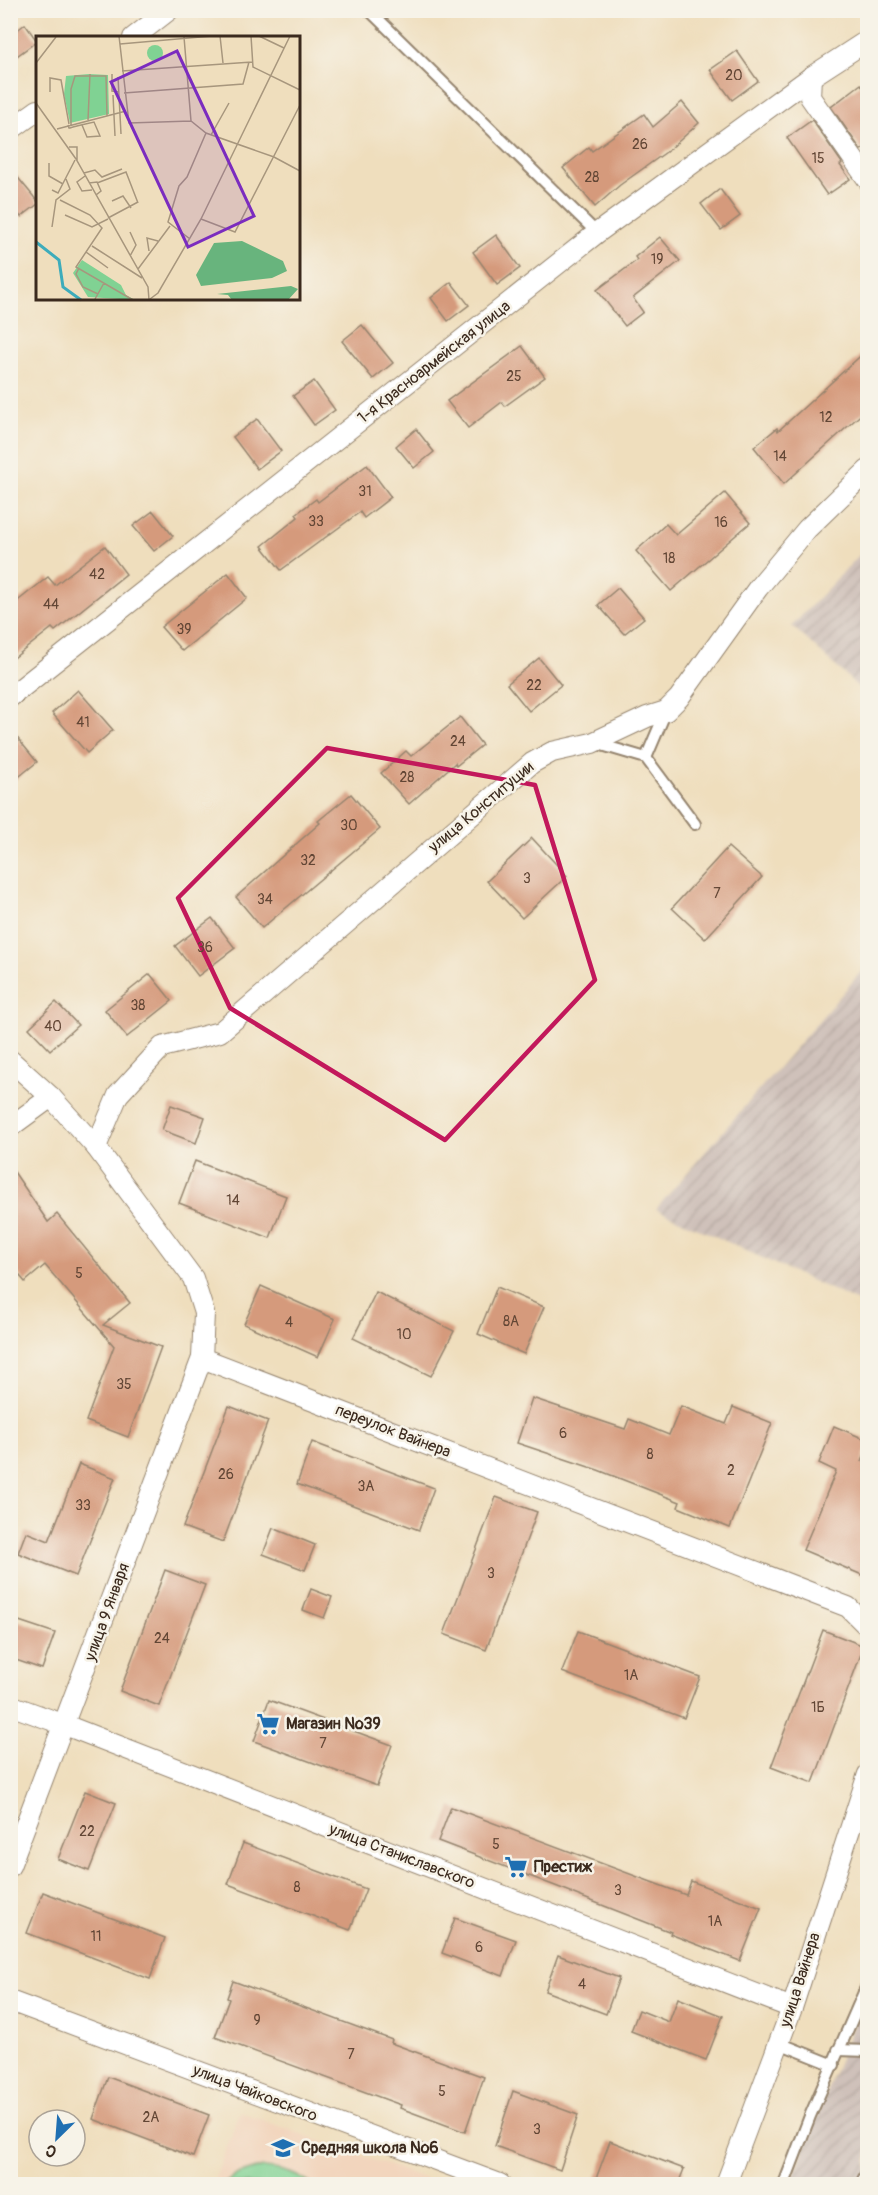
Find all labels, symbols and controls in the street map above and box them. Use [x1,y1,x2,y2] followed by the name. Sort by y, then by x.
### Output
[36,36,300,300] inset map
[725,67,743,84] house number: 20
[632,136,648,153] house number: 26
[811,150,825,167] house number: 15
[585,169,599,186] house number: 28
[651,251,663,268] house number: 19
[353,296,515,428] street label: 1-я Красноармейская улица
[506,368,522,385] house number: 25
[819,409,833,426] house number: 12
[773,448,787,465] house number: 14
[358,483,372,500] house number: 31
[308,513,324,530] house number: 33
[714,514,728,531] house number: 16
[663,550,675,567] house number: 18
[89,566,105,583] house number: 42
[43,596,59,613] house number: 44
[176,621,192,638] house number: 39
[526,677,542,694] house number: 22
[76,714,90,731] house number: 41
[450,733,466,750] house number: 24
[424,757,538,857] street label: улица Конституции
[400,769,414,786] house number: 28
[340,817,358,834] house number: 30
[300,852,316,869] house number: 32
[523,870,531,887] house number: 3
[713,885,721,902] house number: 7
[257,891,273,908] house number: 34
[197,939,213,956] house number: 36
[131,997,145,1014] house number: 38
[44,1018,62,1035] house number: 40
[226,1192,240,1209] house number: 14
[75,1265,83,1282] house number: 5
[503,1313,519,1330] house number: 8А
[285,1314,293,1331] house number: 4
[396,1326,412,1343] house number: 10
[116,1376,132,1393] house number: 35
[332,1400,454,1462] street label: переулок Вайнера
[559,1425,567,1442] house number: 6
[646,1446,654,1463] house number: 8
[727,1462,735,1479] house number: 2
[218,1466,234,1483] house number: 26
[358,1478,374,1495] house number: 3А
[75,1497,91,1514] house number: 33
[80,1560,134,1665] street label: улица 9 Января
[487,1565,495,1582] house number: 3
[154,1630,170,1647] house number: 24
[624,1667,638,1684] house number: 1А
[811,1699,825,1716] house number: 1Б
[255,1711,281,1737] supermarket icon: Магазин №39
[286,1714,381,1734] place label: Магазин №39
[319,1735,327,1752] house number: 7
[325,1819,478,1893] street label: улица Станиславского
[79,1823,95,1840] house number: 22
[492,1836,500,1853] house number: 5
[503,1854,529,1880] supermarket icon: Престиж
[534,1857,593,1877] place label: Престиж
[293,1879,301,1896] house number: 8
[614,1882,622,1899] house number: 3
[708,1913,722,1930] house number: 1А
[91,1928,101,1945] house number: 11
[775,1930,825,2031] street label: улица Вайнера
[475,1939,483,1956] house number: 6
[578,1976,586,1993] house number: 4
[253,2012,261,2029] house number: 9
[347,2046,355,2063] house number: 7
[189,2060,320,2126] street label: улица Чайковского
[438,2083,446,2100] house number: 5
[27,2108,87,2168] north arrow
[143,2109,159,2126] house number: 2А
[533,2121,541,2138] house number: 3
[270,2135,296,2161] school or university icon: Средняя школа №6
[301,2138,439,2158] place label: Средняя школа №6
[42,2139,60,2162] text: С

